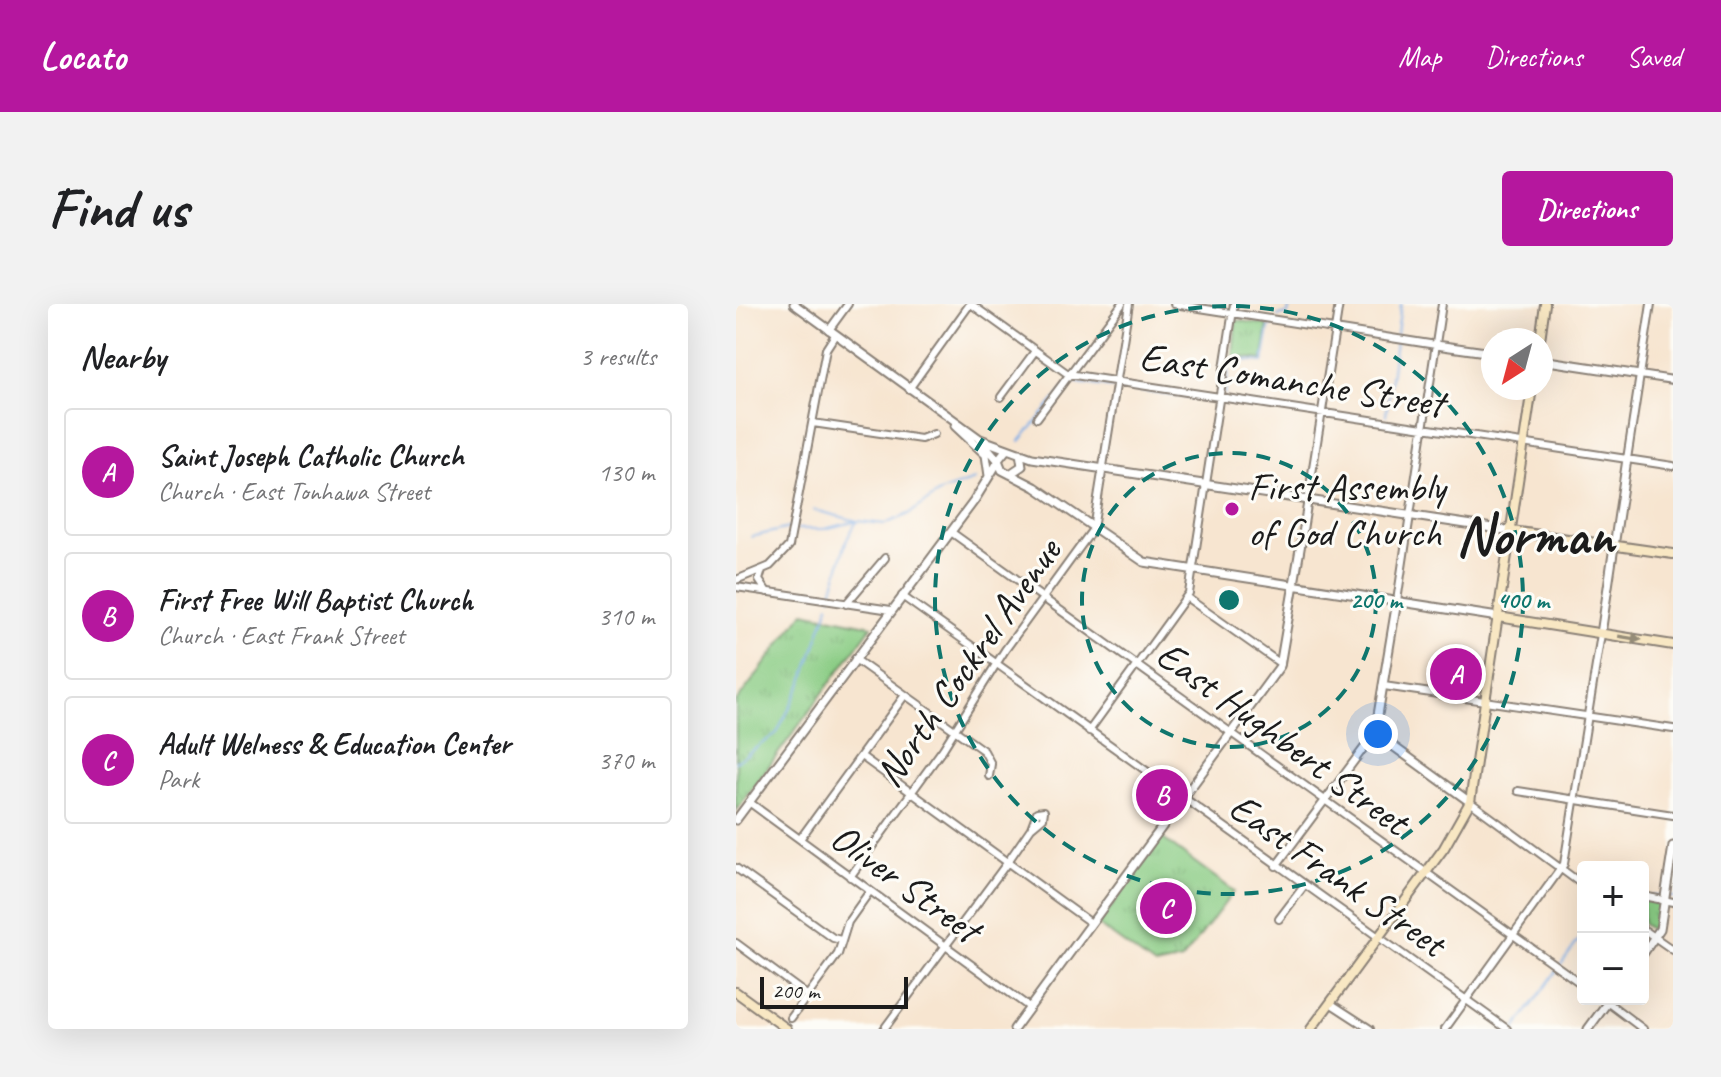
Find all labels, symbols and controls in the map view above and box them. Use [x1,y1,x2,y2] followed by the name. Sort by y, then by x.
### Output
[40,33,126,80] text: Locato
[1398,39,1441,74] text: Map
[1485,39,1583,74] text: Directions
[1627,39,1681,74] text: Saved
[1502,171,1673,246] button: Directions
[48,173,188,244] text: Find us
[1481,328,1553,400] north arrow
[1136,331,1453,430] street label: East Comanche Street
[80,335,166,378] text: Nearby
[580,340,656,373] text: 3 results
[158,437,464,475] text: Saint Joseph Catholic Church
[101,456,115,489] text: A
[598,456,654,489] text: 130 m
[1248,462,1449,558] place label: First Assembly of God Church
[158,475,430,508] text: Church · East Tonhawa Street
[1223,500,1241,518] marker: First Assembly of God Church
[1456,500,1617,571] district label: Norman
[864,526,1074,796] street label: North Cockrel Avenue
[158,581,473,619] text: First Free Will Baptist Church
[1350,585,1404,615] text: 200 m
[1497,585,1551,615] text: 400 m
[1215,586,1243,614] centre of rings
[101,600,115,633] text: B
[598,600,654,633] text: 310 m
[158,619,405,652] text: Church · East Frank Street
[1147,630,1421,848] street label: East Hughbert Street
[1618,632,1643,645] one-way arrow
[1430,644,1482,704] pin: A
[1358,714,1398,754] your location
[158,725,510,763] text: Adult Welness & Education Center
[102,744,114,777] text: C
[598,744,654,777] text: 370 m
[158,763,199,796] text: Park
[1136,765,1188,825] pin: B
[1220,782,1458,970] street label: East Frank Street
[821,812,994,957] street label: Oliver Street
[1577,861,1649,1005] map controls
[1577,861,1649,933] button: +
[1140,878,1192,938] pin: C
[1577,933,1649,1005] button: −
[760,973,908,1009] scale bar
[772,977,819,1005] text: 200 m

